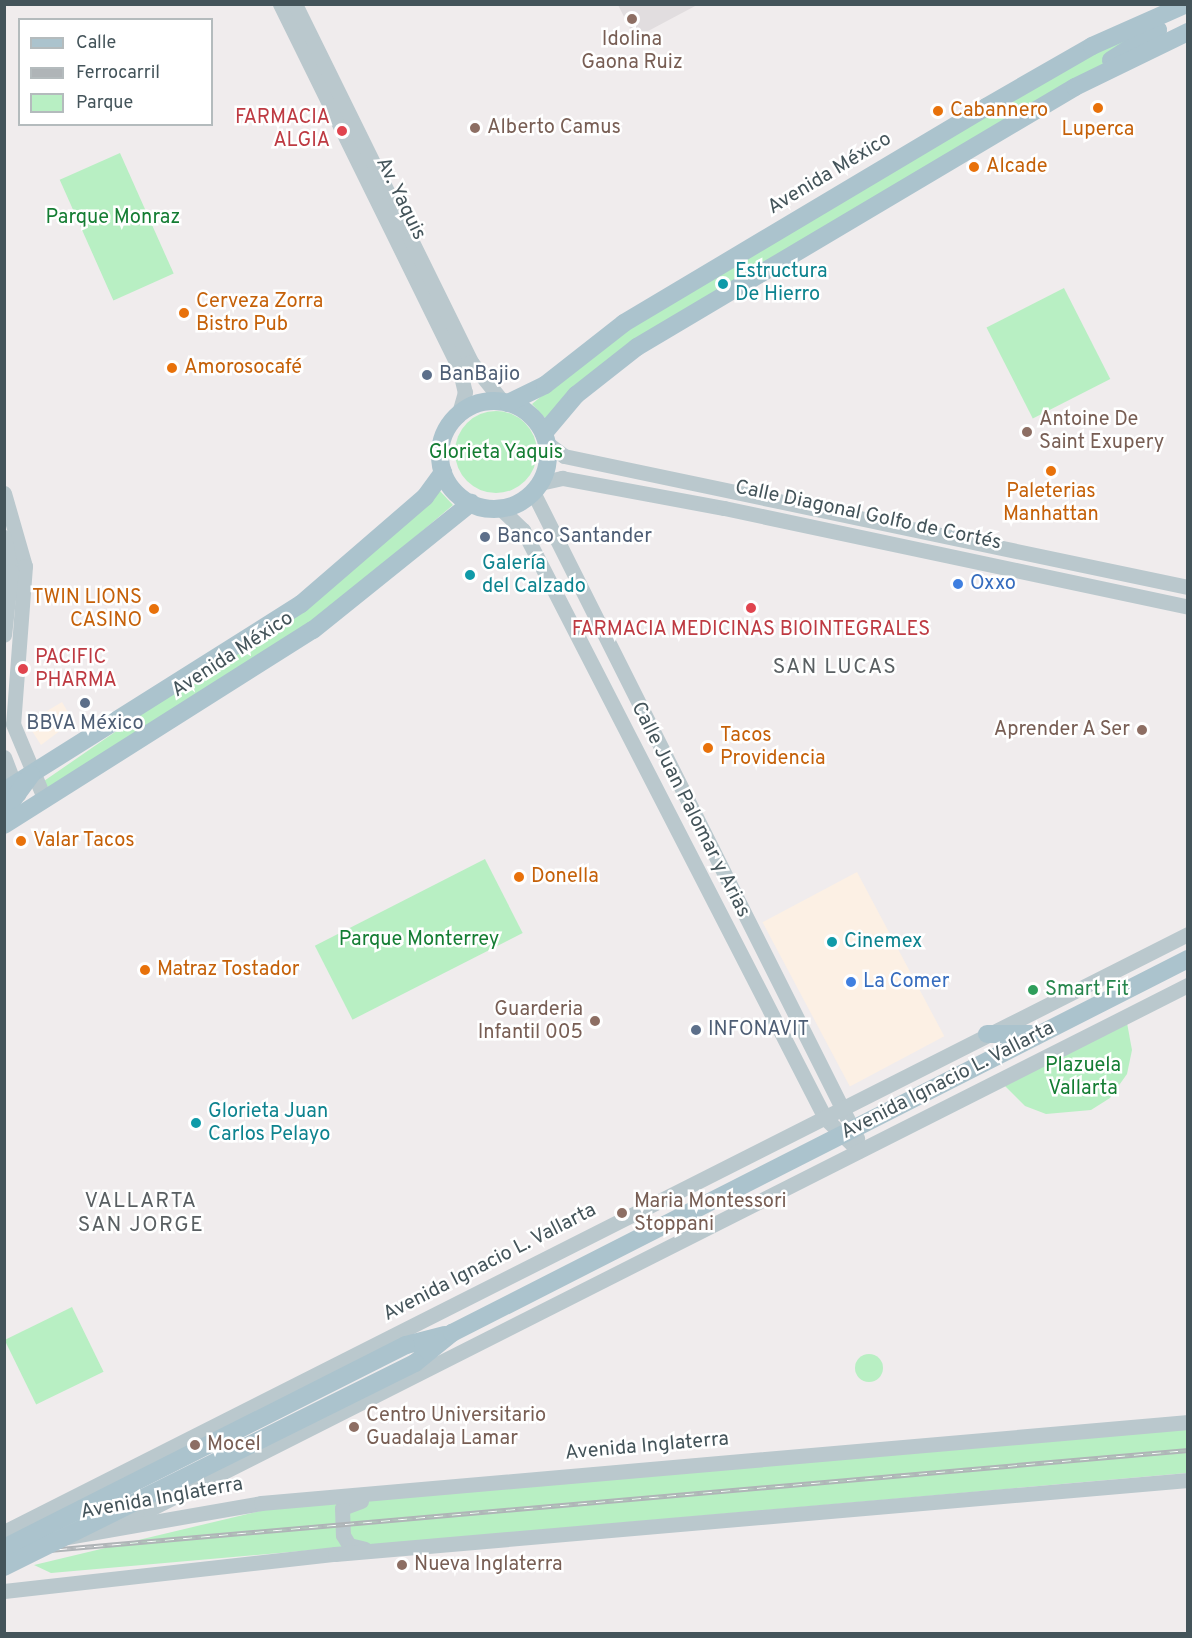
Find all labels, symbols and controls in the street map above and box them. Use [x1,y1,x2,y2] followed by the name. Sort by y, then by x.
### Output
[625,12,639,26] marker: Idolina Gaona Ruiz
[18,18,213,126] legend
[581,28,683,75] place label: Idolina Gaona Ruiz
[76,32,116,55] text: Calle
[76,62,160,85] text: Ferrocarril
[76,92,133,115] text: Parque
[950,99,1048,123] place label: Cabannero
[1091,101,1105,115] marker: Luperca
[931,104,945,118] marker: Cabannero
[235,107,330,154] place label: FARMACIA ALGIA
[487,116,621,140] place label: Alberto Camus
[1062,118,1134,142] place label: Luperca
[468,121,482,135] marker: Alberto Camus
[335,124,349,138] marker: FARMACIA ALGIA
[764,128,896,220] street label: Avenida México
[370,153,430,245] street label: Av. Yaquis
[986,155,1047,179] place label: Alcade
[967,160,981,174] marker: Alcade
[46,206,180,230] park label: Parque Monraz
[735,260,827,307] place label: Estructura De Hierro
[716,277,730,291] marker: Estructura De Hierro
[196,290,323,337] place label: Cerveza Zorra Bistro Pub
[177,306,191,320] marker: Cerveza Zorra Bistro Pub
[184,356,302,380] place label: Amorosocafé
[165,361,179,375] marker: Amorosocafé
[439,363,520,387] place label: BanBajio
[420,368,434,382] marker: BanBajio
[1039,408,1164,455] place label: Antoine De Saint Exupery
[1020,425,1034,439] marker: Antoine De Saint Exupery
[428,441,564,465] park label: Glorieta Yaquis
[1044,464,1058,478] marker: Paleterias Manhattan
[733,476,1003,556] street label: Calle Diagonal Golfo de Cortés
[1003,480,1099,527] place label: Paleterias Manhattan
[497,525,652,549] place label: Banco Santander
[478,530,492,544] marker: Banco Santander
[482,552,586,599] place label: Galería del Calzado
[463,568,477,582] marker: Galería del Calzado
[970,572,1016,596] place label: Oxxo
[951,577,965,591] marker: Oxxo
[32,586,142,633] place label: TWIN LIONS CASINO
[744,601,758,615] marker: FARMACIA MEDICINAS BIOINTEGRALES
[147,602,161,616] marker: TWIN LIONS CASINO
[168,607,298,703] street label: Avenida México
[571,618,931,642] place label: FARMACIA MEDICINAS BIOINTEGRALES
[35,646,117,693] place label: PACIFIC PHARMA
[773,655,897,681] district label: SAN LUCAS
[16,662,30,676] marker: PACIFIC PHARMA
[78,696,92,710] marker: BBVA México
[625,698,755,922] street label: Calle Juan Palomar y Arias
[26,712,144,736] place label: BBVA México
[992,718,1130,742] place label: Aprender A Ser
[1135,723,1149,737] marker: Aprender A Ser
[720,724,826,771] place label: Tacos Providencia
[701,741,715,755] marker: Tacos Providencia
[33,829,135,853] place label: Valar Tacos
[14,834,28,848] marker: Valar Tacos
[531,865,599,889] place label: Donella
[512,870,526,884] marker: Donella
[339,928,499,952] park label: Parque Monterrey
[844,930,922,954] place label: Cinemex
[825,935,839,949] marker: Cinemex
[157,958,300,982] place label: Matraz Tostador
[138,963,152,977] marker: Matraz Tostador
[863,970,949,994] place label: La Comer
[844,975,858,989] marker: La Comer
[1045,978,1129,1002] place label: Smart Fit
[1026,983,1040,997] marker: Smart Fit
[478,998,583,1045] place label: Guarderia Infantil 005
[588,1014,602,1028] marker: Guarderia Infantil 005
[837,1017,1059,1145] street label: Avenida Ignacio L. Vallarta
[708,1018,809,1042] place label: INFONAVIT
[689,1023,703,1037] marker: INFONAVIT
[1045,1055,1121,1102] park label: Plazuela Vallarta
[208,1100,330,1147] place label: Glorieta Juan Carlos Pelayo
[189,1116,203,1130] marker: Glorieta Juan Carlos Pelayo
[78,1189,204,1239] district label: VALLARTA SAN JORGE
[634,1190,787,1237] place label: Maria Montessori Stoppani
[379,1199,601,1327] street label: Avenida Ignacio L. Vallarta
[615,1206,629,1220] marker: Maria Montessori Stoppani
[366,1404,546,1451] place label: Centro Universitario Guadalaja Lamar
[347,1420,361,1434] marker: Centro Universitario Guadalaja Lamar
[564,1428,730,1466] street label: Avenida Inglaterra
[207,1433,261,1457] place label: Mocel
[188,1438,202,1452] marker: Mocel
[79,1473,245,1525] street label: Avenida Inglaterra
[414,1553,563,1577] place label: Nueva Inglaterra
[395,1558,409,1572] marker: Nueva Inglaterra

